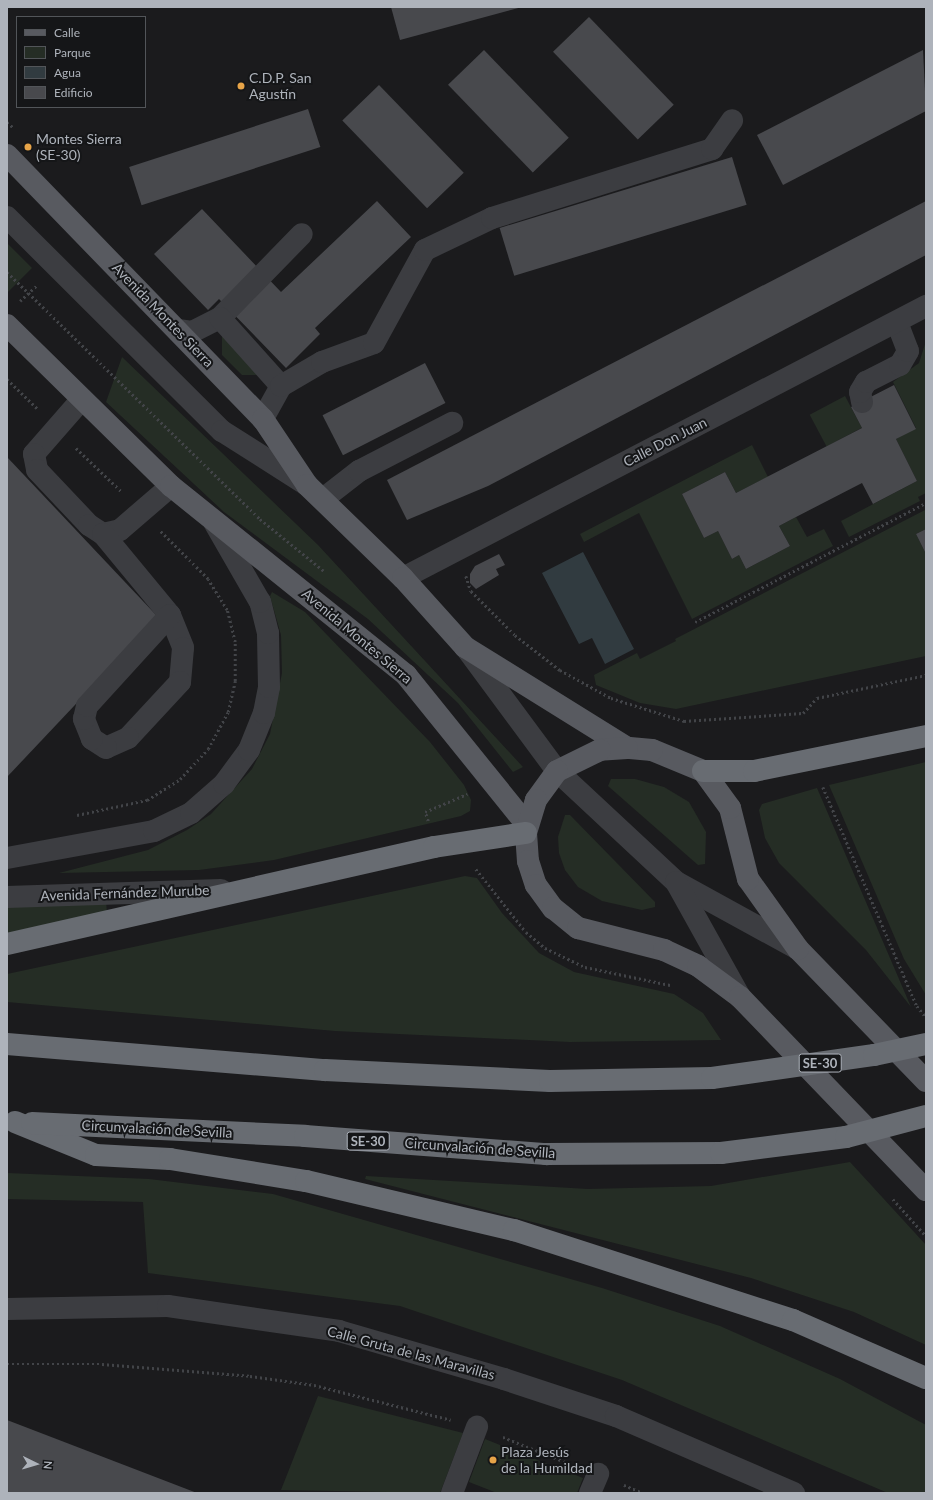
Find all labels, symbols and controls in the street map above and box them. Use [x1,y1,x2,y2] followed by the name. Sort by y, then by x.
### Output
[16,16,146,108] legend
[54,25,80,40] text: Calle
[54,45,91,60] text: Parque
[54,65,81,80] text: Agua
[249,70,311,102] place label: C.D.P. San Agustín
[236,81,246,91] marker: C.D.P. San Agustín
[54,85,93,100] text: Edificio
[36,131,122,164] place label: Montes Sierra (SE-30)
[23,142,33,152] marker: Montes Sierra (SE-30)
[109,259,217,371] street label: Avenida Montes Sierra
[620,414,710,470] street label: Calle Don Juan
[298,585,416,687] street label: Avenida Montes Sierra
[40,882,210,904] street label: Avenida Fernández Murube
[798,1052,842,1074] road number: SE-30
[81,1117,233,1141] street label: Circunvalación de Sevilla
[346,1130,390,1152] road number: SE-30
[404,1134,556,1162] street label: Circunvalación de Sevilla
[325,1323,497,1383] street label: Calle Gruta de las Maravillas
[16,1444,56,1484] north arrow
[501,1444,593,1476] place label: Plaza Jesús de la Humildad
[488,1455,498,1465] marker: Plaza Jesús de la Humildad
[42,1460,55,1470] text: N

